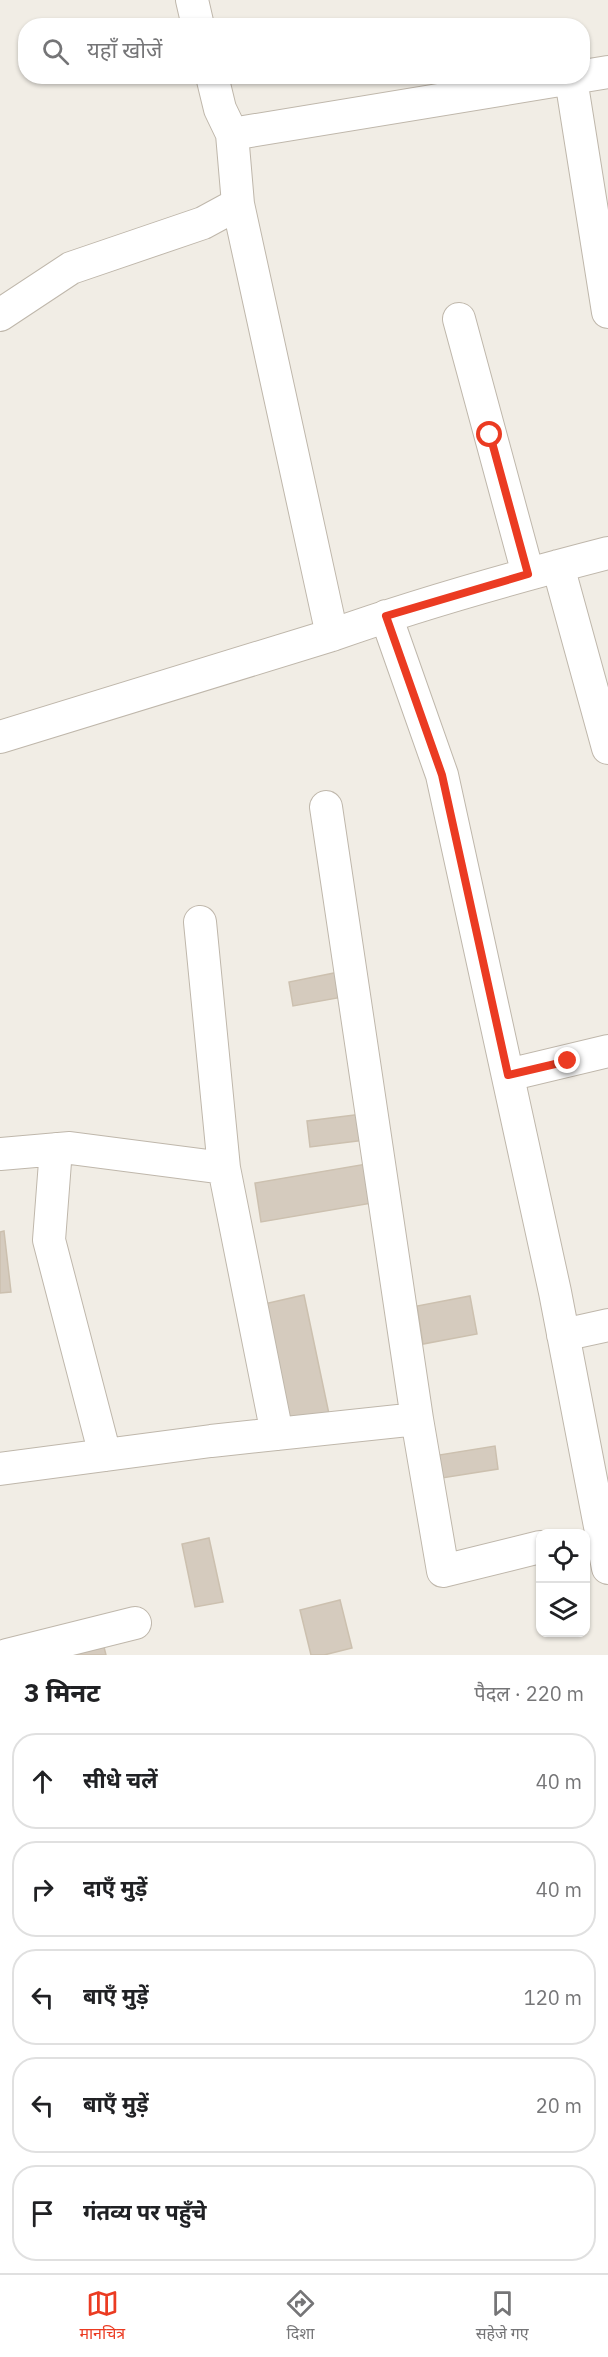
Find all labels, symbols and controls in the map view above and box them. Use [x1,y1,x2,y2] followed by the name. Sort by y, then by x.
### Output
[18,18,590,84] search box
[39,35,72,68] icon: search
[87,35,162,64] text: यहाँ खोजें
[476,421,502,447] route start
[554,1047,580,1073] route end
[536,1529,590,1637] map controls
[536,1529,590,1583] button: locate
[536,1583,590,1637] button: layers
[24,1675,100,1709] text: 3 मिनट
[474,1680,584,1707] text: पैदल · 220 m
[26,1765,59,1798] icon: ahead
[83,1765,158,1794] text: सीधे चलें
[536,1768,582,1795] text: 40 m
[26,1873,59,1906] icon: right
[83,1873,147,1902] text: दाएँ मुड़ें
[536,1876,582,1903] text: 40 m
[26,1981,59,2014] icon: left
[83,1981,149,2010] text: बाएँ मुड़ें
[524,1984,582,2011] text: 120 m
[26,2089,59,2122] icon: left
[83,2089,149,2118] text: बाएँ मुड़ें
[536,2092,582,2119] text: 20 m
[26,2197,59,2230] icon: arrive
[83,2197,207,2226] text: गंतव्य पर पहुँचे
[79,2287,125,2346] tab: मानचित्र
[284,2287,317,2346] tab: दिशा
[476,2287,529,2346] tab: सहेजे गए

